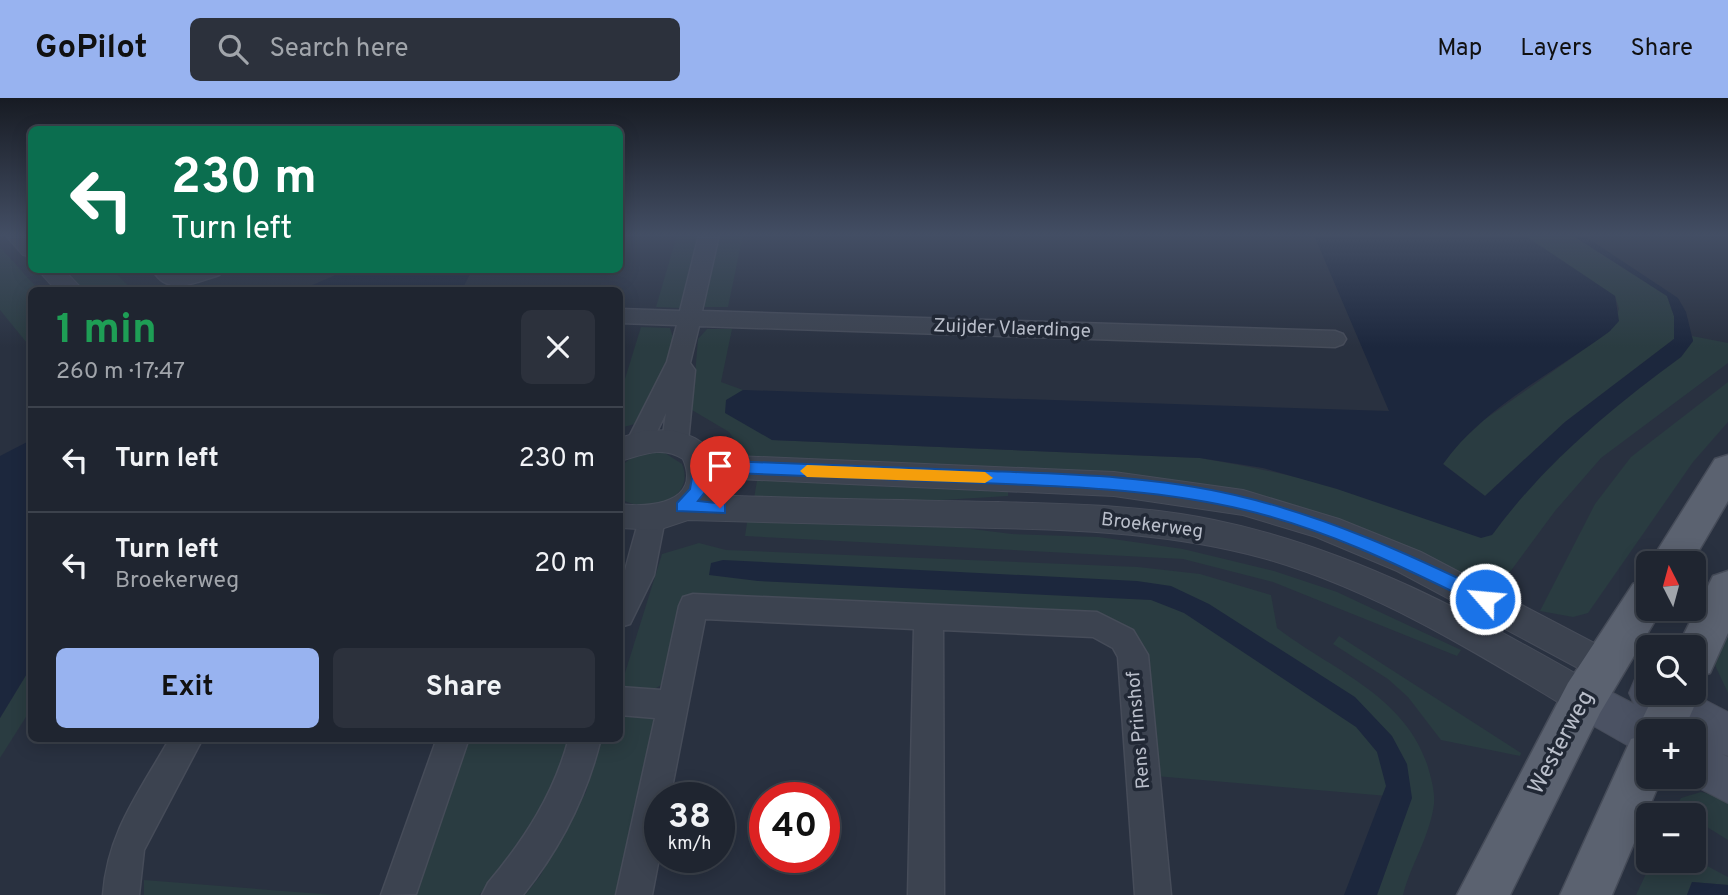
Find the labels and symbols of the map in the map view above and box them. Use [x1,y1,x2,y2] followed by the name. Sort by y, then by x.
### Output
[933,314,1091,344] street label: Zuijder Vlaerdinge
[690,436,750,508] pin
[1100,508,1204,544] street label: Broekerweg
[1636,551,1706,621] north arrow
[1448,562,1522,636] position arrow
[1122,669,1156,790] street label: Rens Prinshof
[1523,686,1601,800] street label: Westerweg
[749,782,840,873] speed limit sign: 40

